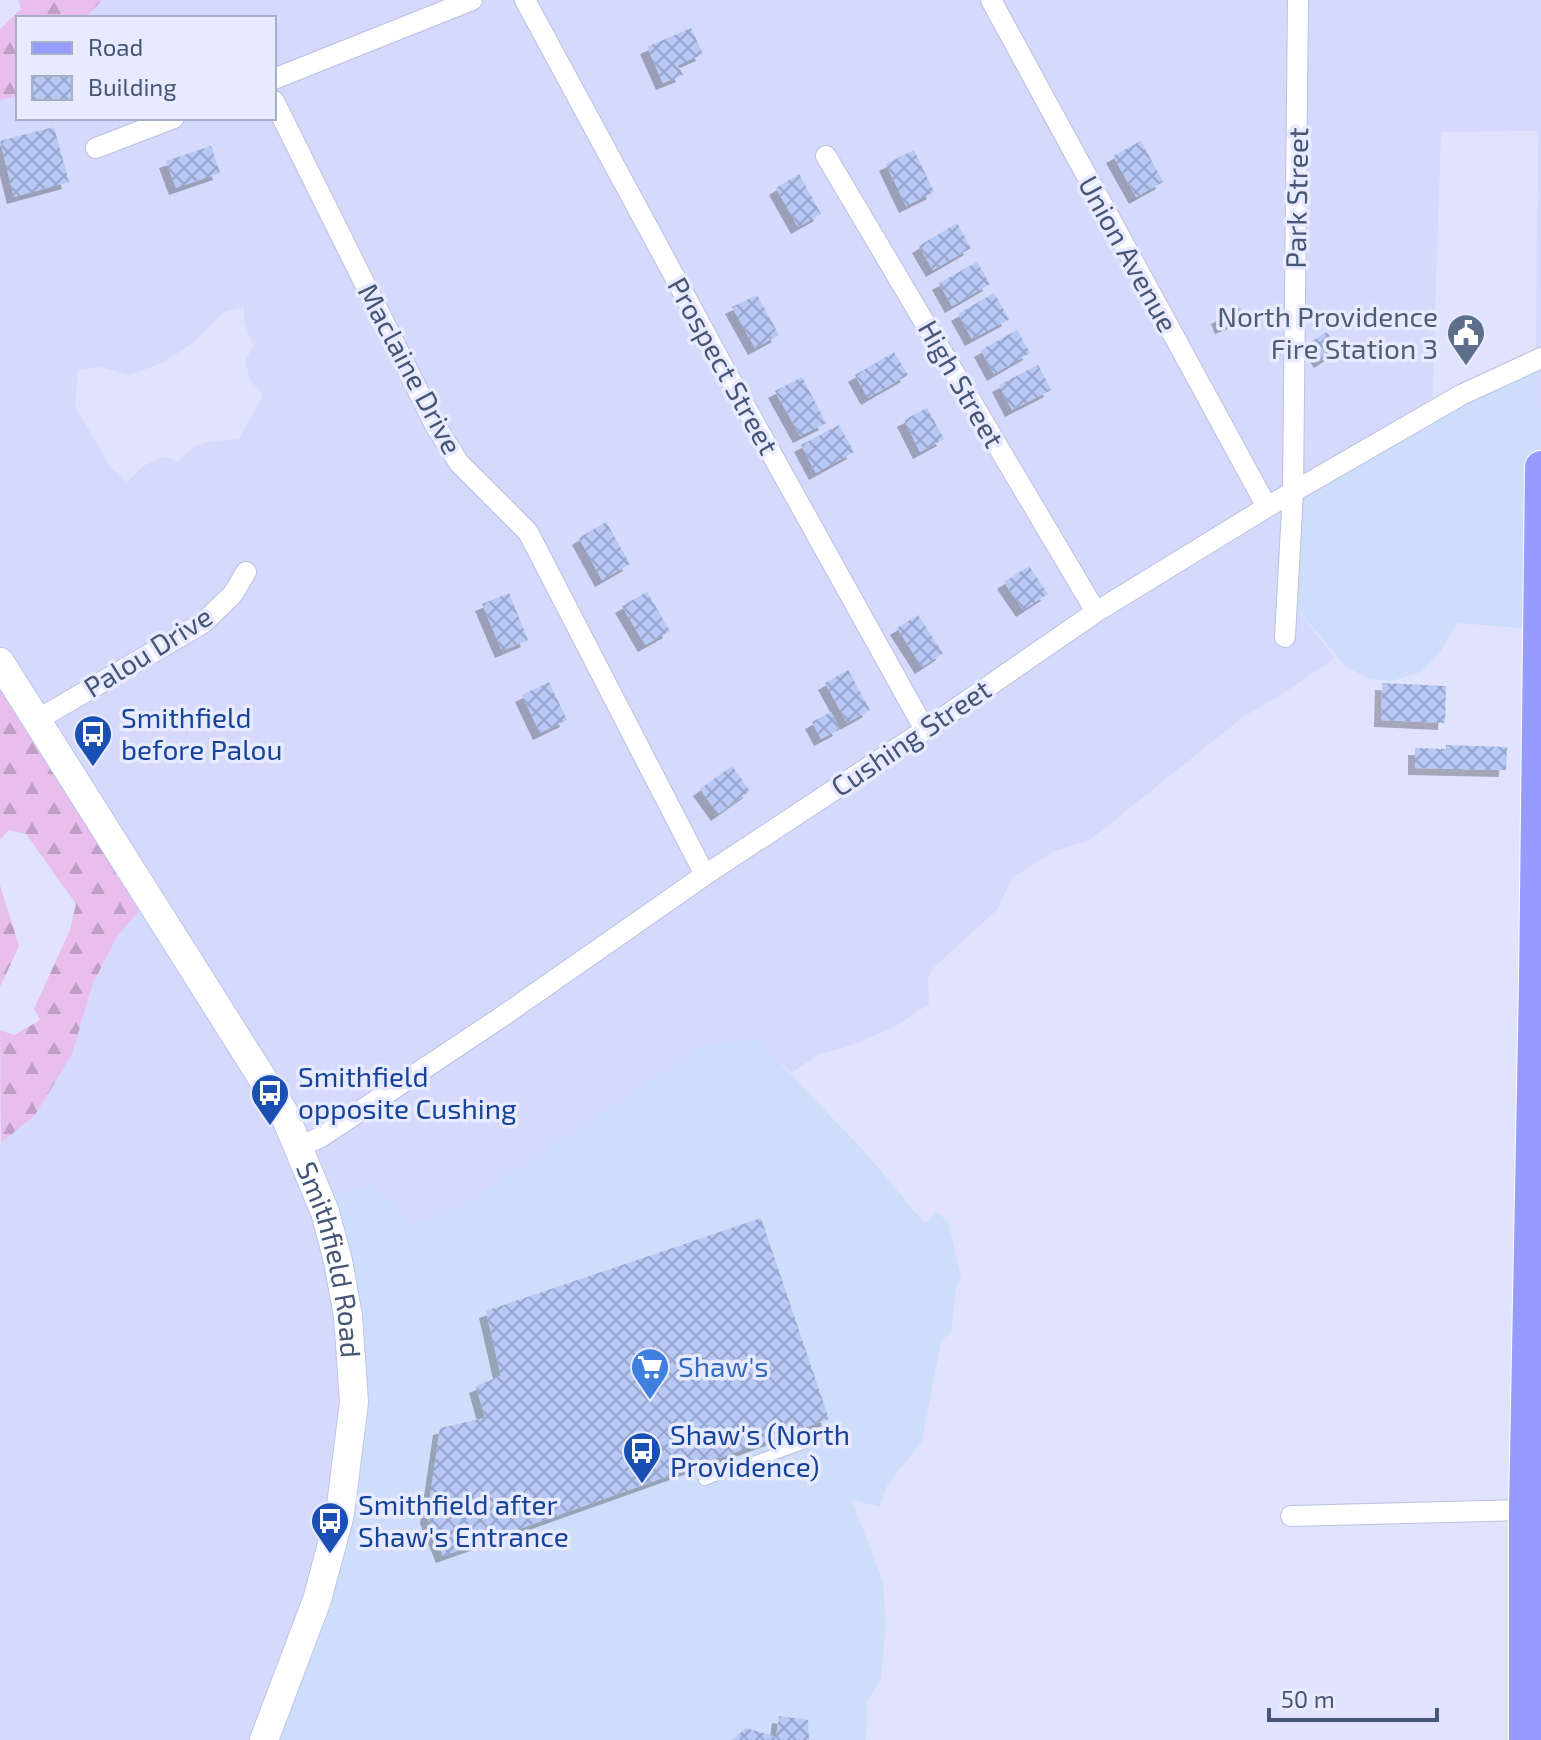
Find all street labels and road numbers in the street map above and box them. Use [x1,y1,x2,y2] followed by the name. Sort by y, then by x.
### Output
[1278,127,1314,269] street label: Park Street
[1072,169,1186,338] street label: Union Avenue
[661,271,787,460] street label: Prospect Street
[352,277,470,460] street label: Maclaine Drive
[912,314,1012,453] street label: High Street
[77,598,218,704] street label: Palou Drive
[824,671,997,803] street label: Cushing Street
[290,1156,369,1359] street label: Smithfield Road

